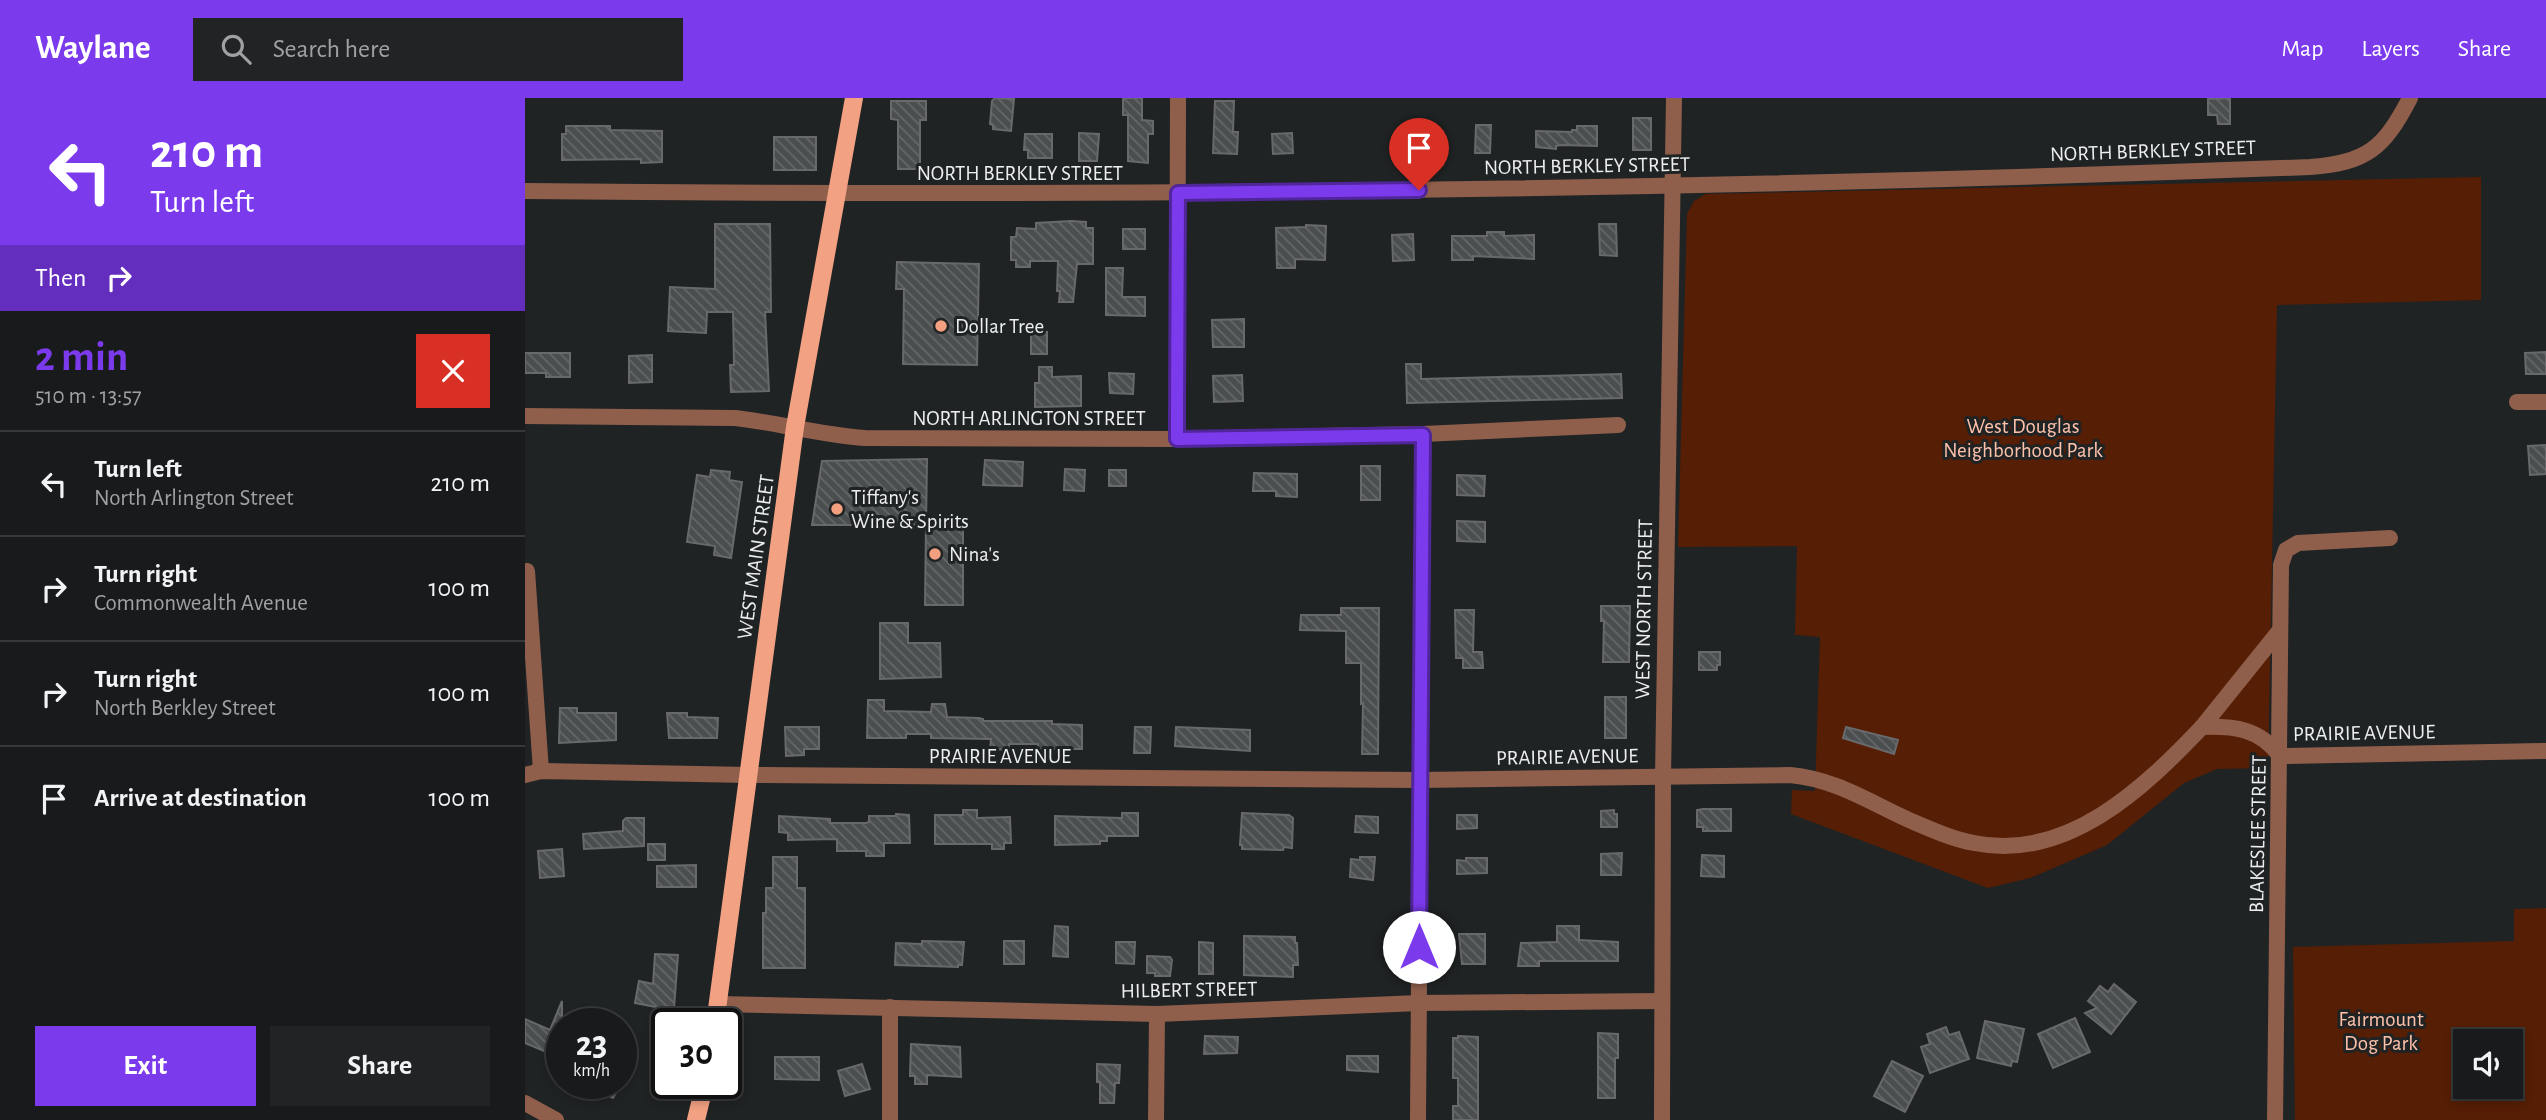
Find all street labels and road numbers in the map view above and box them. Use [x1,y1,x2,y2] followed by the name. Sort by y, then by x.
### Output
[2050,137,2256,165] street label: NORTH BERKLEY STREET
[1484,154,1690,178] street label: NORTH BERKLEY STREET
[917,163,1123,184] street label: NORTH BERKLEY STREET
[912,408,1146,429] street label: NORTH ARLINGTON STREET
[734,473,778,641] street label: WEST MAIN STREET
[1632,519,1656,699] street label: WEST NORTH STREET
[2293,721,2435,745] street label: PRAIRIE AVENUE
[1496,745,1638,769] street label: PRAIRIE AVENUE
[929,746,1071,767] street label: PRAIRIE AVENUE
[2246,755,2270,913] street label: BLAKESLEE STREET
[1120,978,1258,1002] street label: HILBERT STREET

